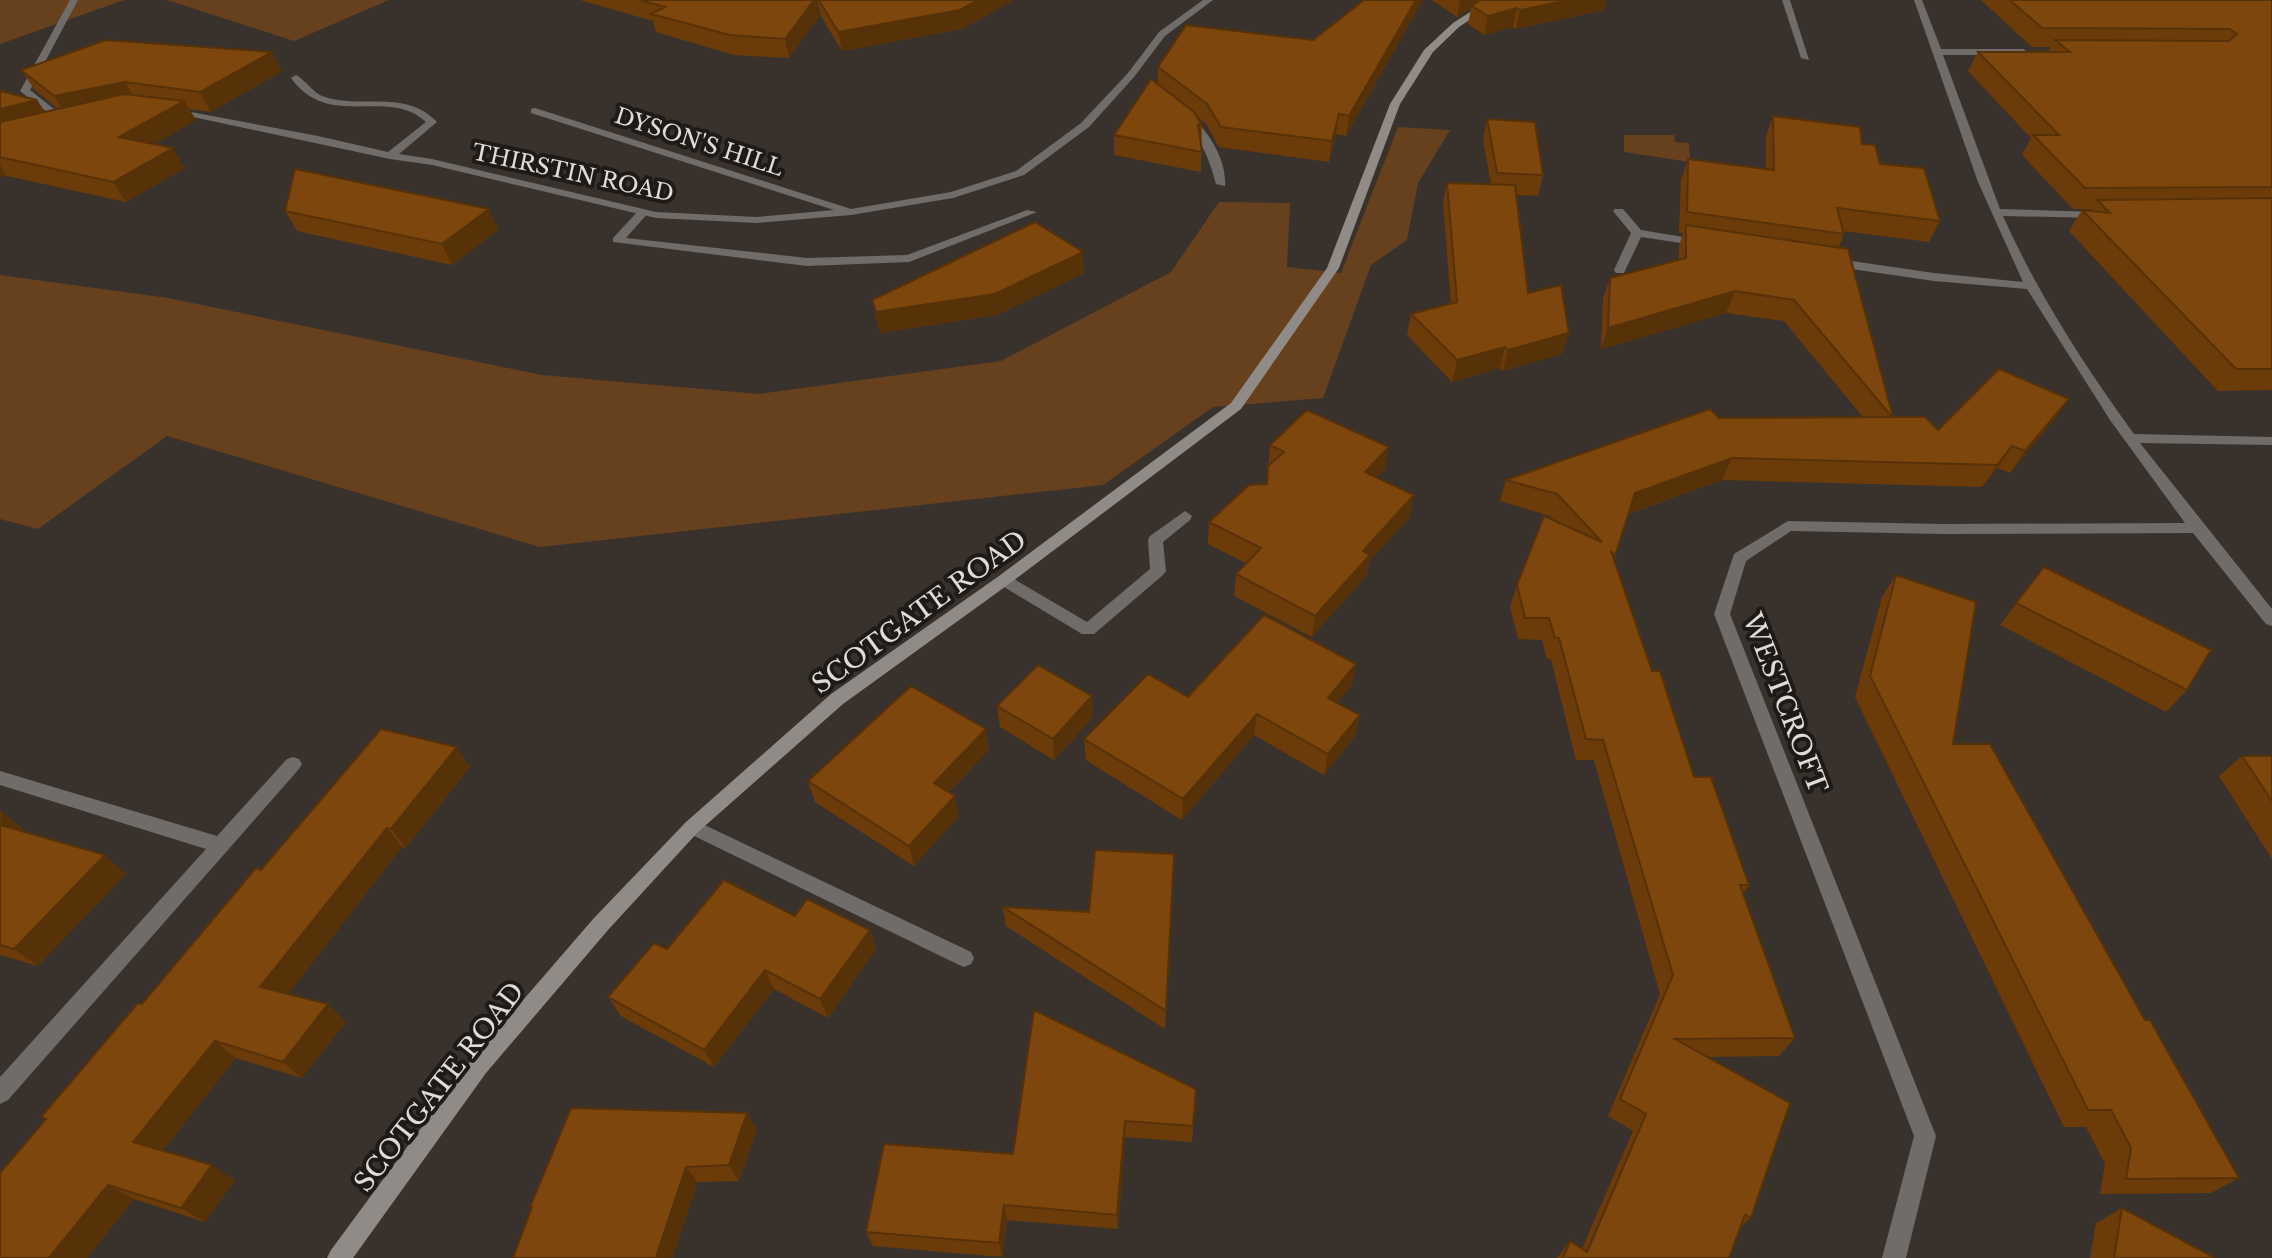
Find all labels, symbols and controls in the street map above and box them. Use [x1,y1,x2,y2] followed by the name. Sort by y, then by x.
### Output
[611,102,787,182] street label: DYSON'S HILL
[470,138,676,208] street label: THIRSTIN ROAD
[806,523,1032,701] street label: SCOTGATE ROAD
[1736,608,1834,798] street label: WESTCROFT
[347,976,531,1198] street label: SCOTGATE ROAD

